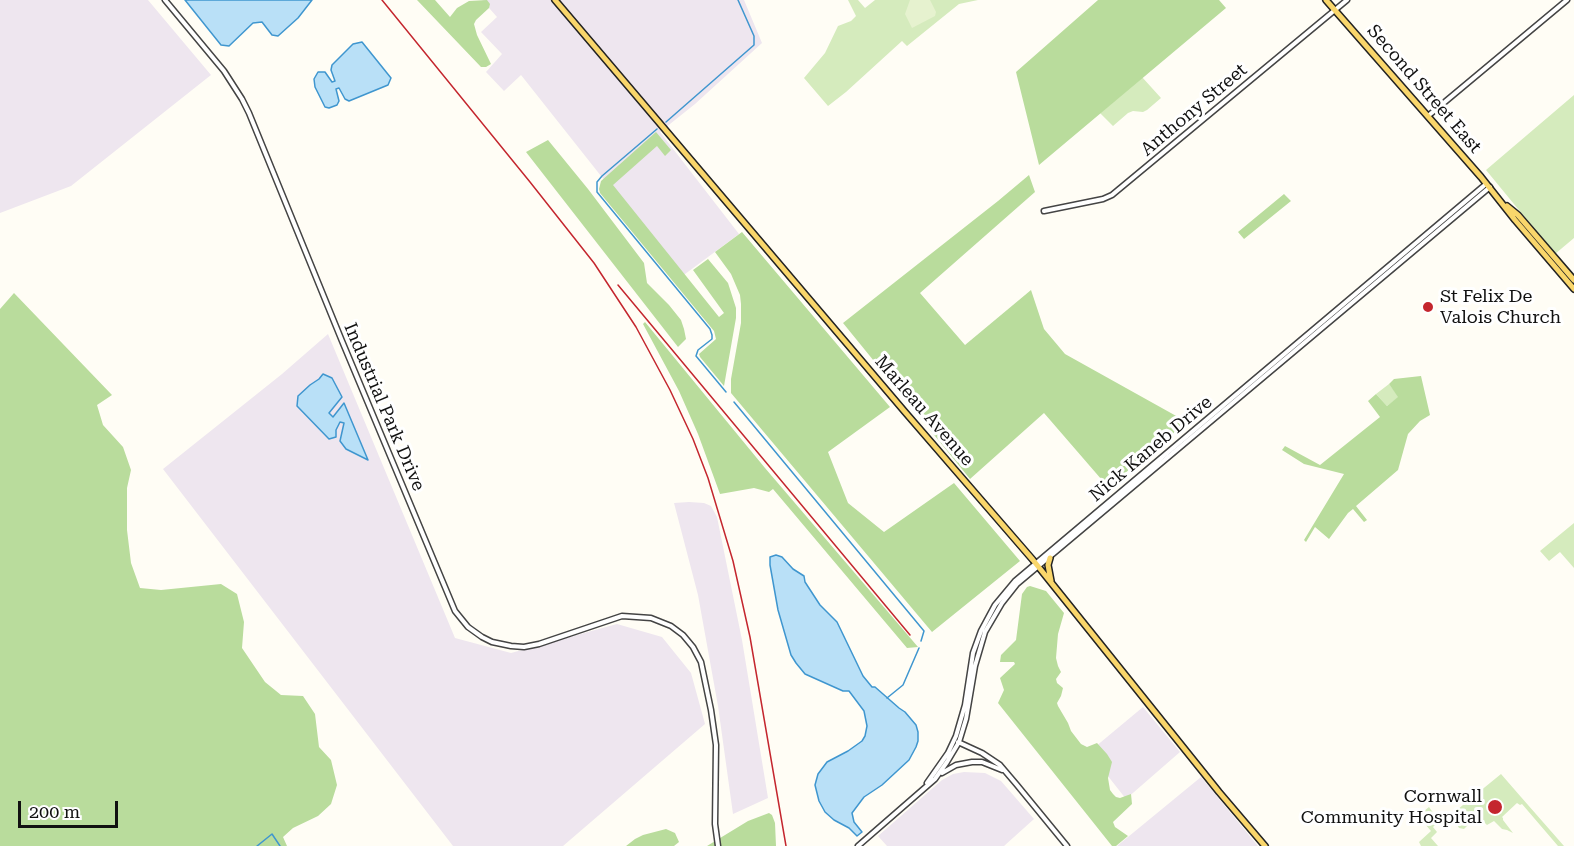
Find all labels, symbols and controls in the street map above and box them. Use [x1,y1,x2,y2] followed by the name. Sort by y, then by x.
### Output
[1362,20,1486,158] street label: Second Street East
[1137,59,1251,161] street label: Anthony Street
[1440,286,1561,328] place label: St Felix De Valois Church
[1421,300,1435,314] marker: St Felix De Valois Church
[339,320,429,494] street label: Industrial Park Drive
[870,351,978,471] street label: Marleau Avenue
[1085,391,1217,507] street label: Nick Kaneb Drive
[1301,786,1482,828] place label: Cornwall Community Hospital
[21,789,122,827] scale bar
[1486,798,1504,816] marker: Cornwall Community Hospital
[29,801,80,822] text: 200 m

